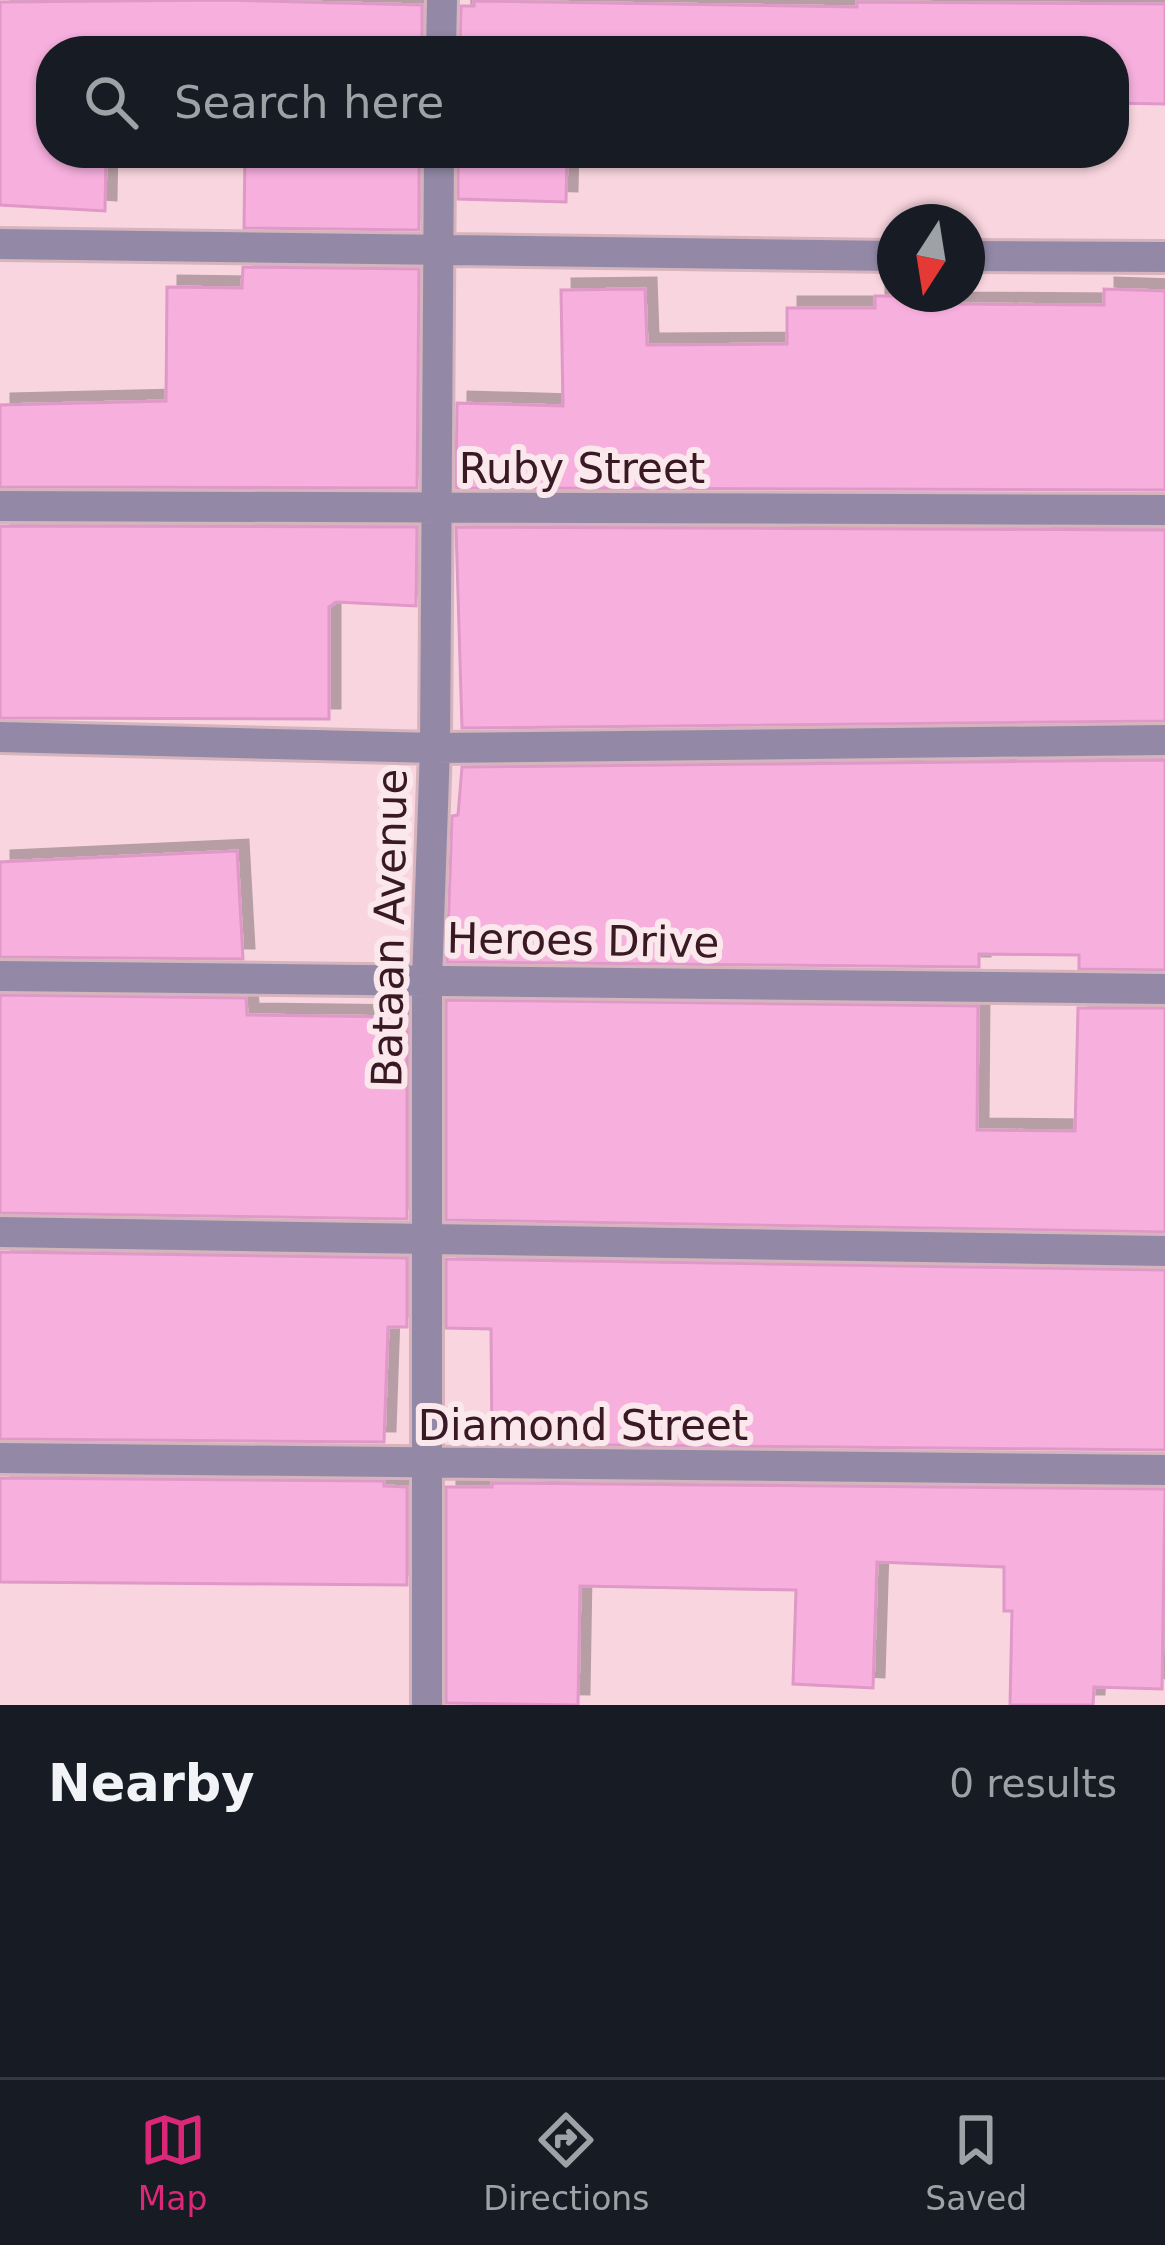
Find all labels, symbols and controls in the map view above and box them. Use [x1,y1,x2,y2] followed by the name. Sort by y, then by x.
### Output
[36,36,1129,168] search box
[78,69,144,135] icon: search
[174,76,444,129] text: Search here
[877,204,985,312] north arrow
[459,444,705,493] street label: Ruby Street
[362,768,417,1088] street label: Bataan Avenue
[446,914,720,967] street label: Heroes Drive
[418,1401,748,1450] street label: Diamond Street
[48,1754,255,1813] text: Nearby
[949,1761,1117,1806] text: 0 results
[138,2107,208,2218] tab: Map
[483,2107,649,2218] tab: Directions
[925,2107,1027,2218] tab: Saved

